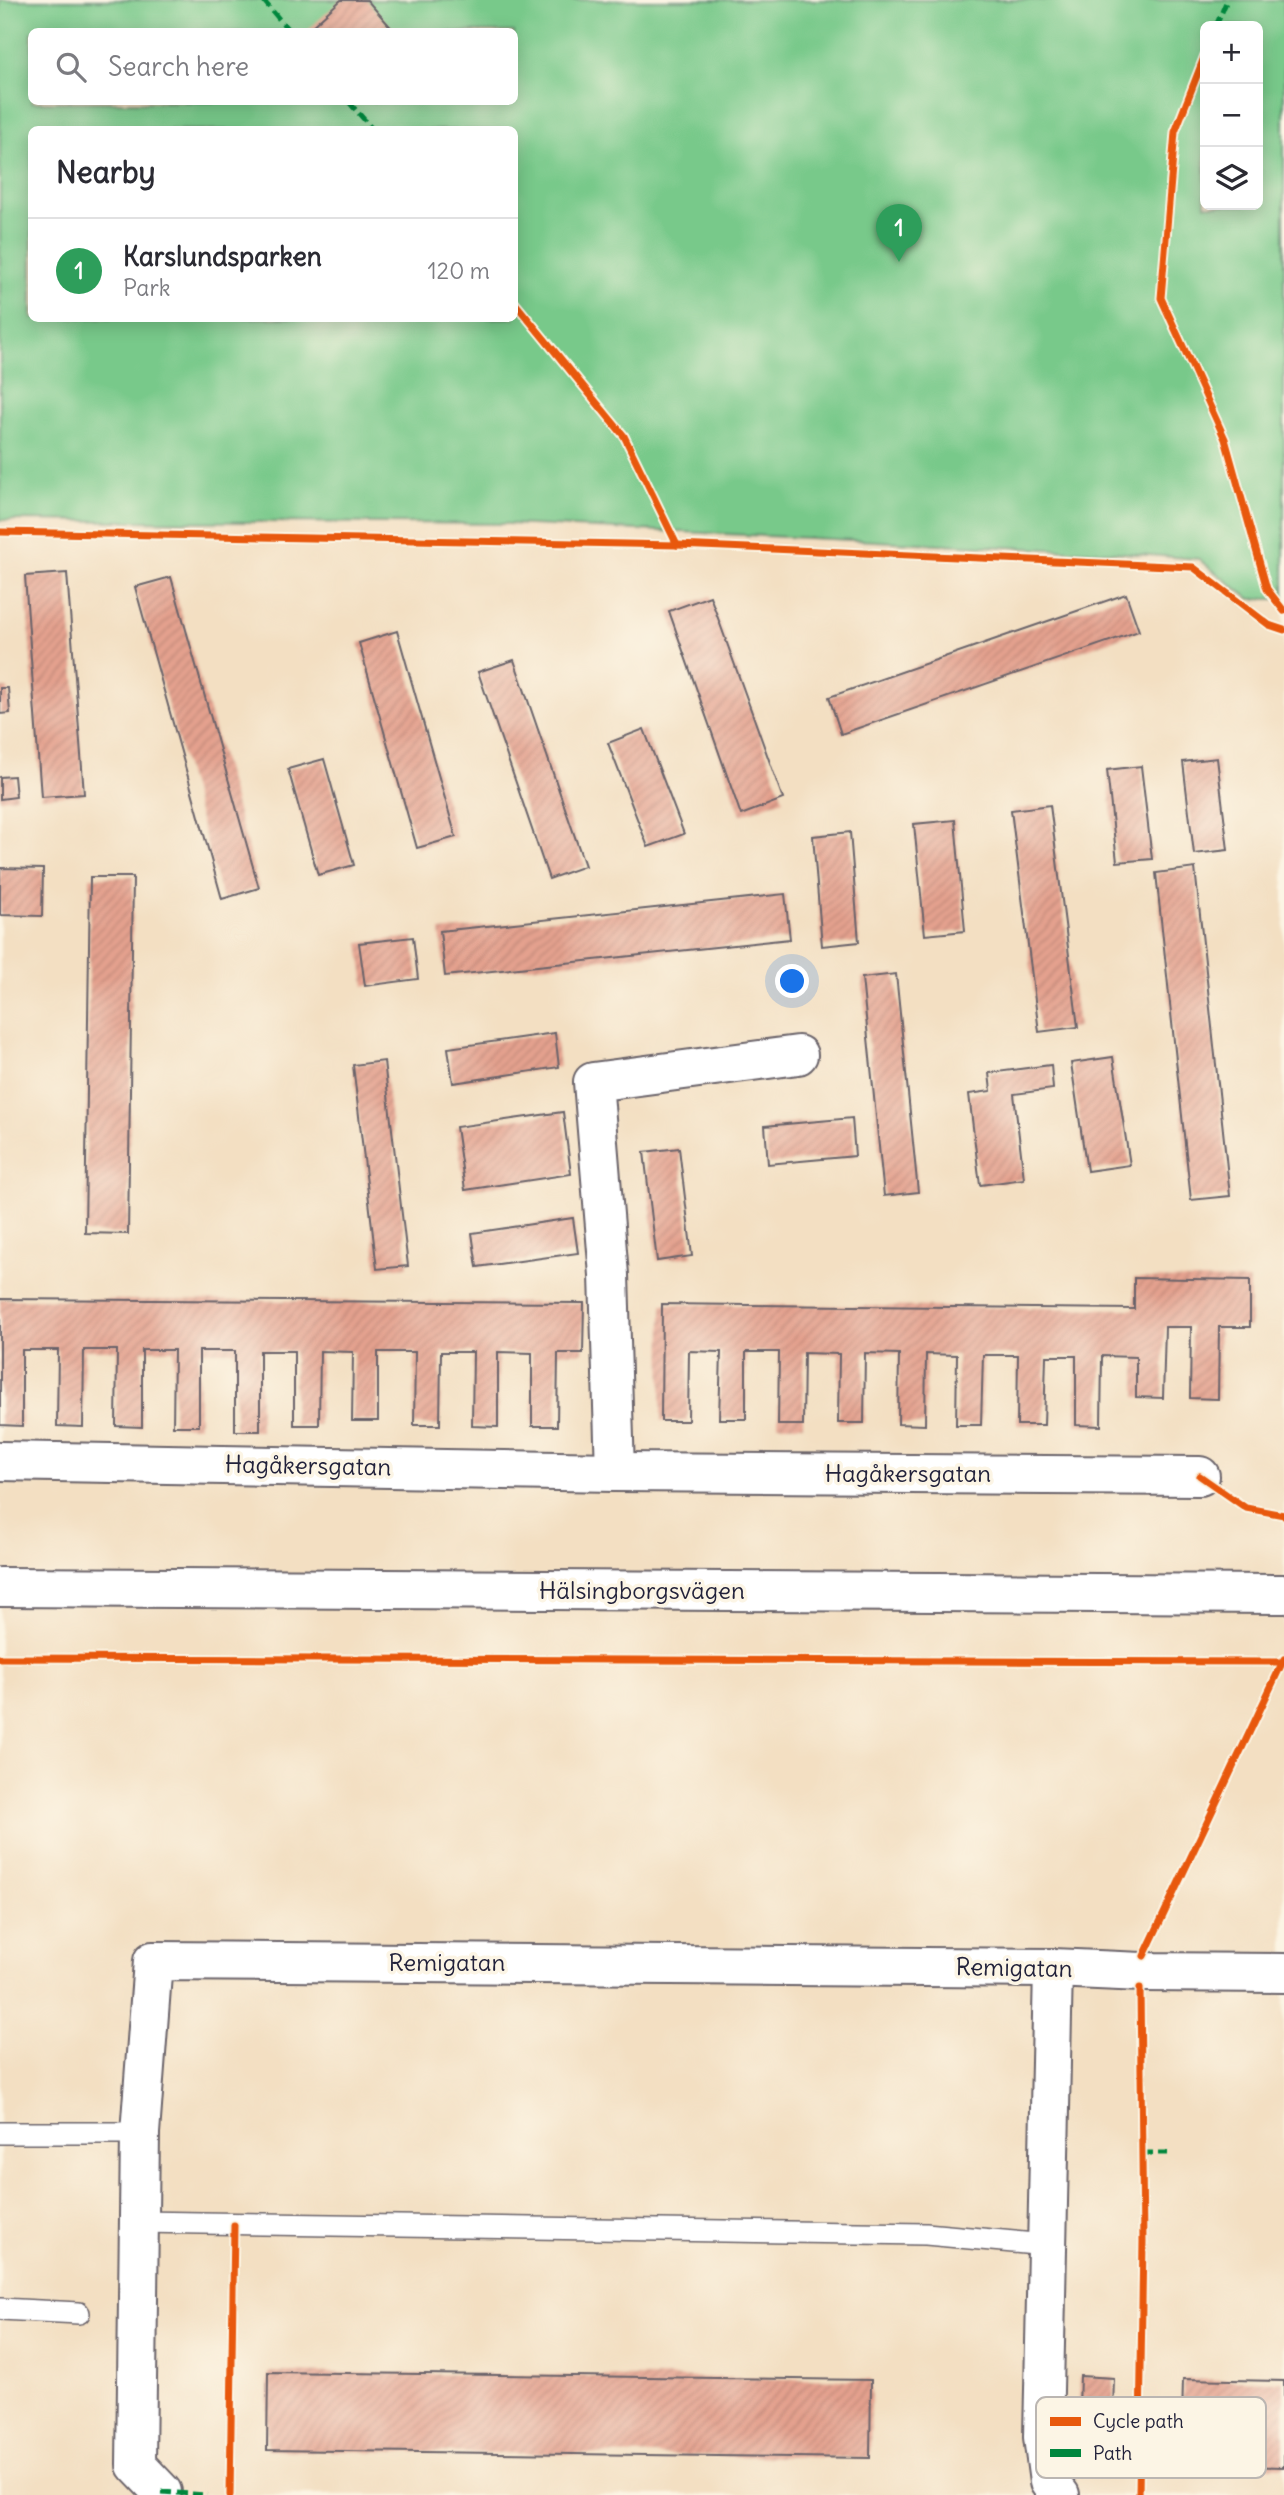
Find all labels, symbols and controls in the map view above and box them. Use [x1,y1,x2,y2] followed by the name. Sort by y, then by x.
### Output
[1200,21,1263,210] map controls
[1200,21,1263,84] button: +
[28,28,518,105] search box
[52,48,90,86] icon: search
[108,50,249,83] text: Search here
[1200,84,1263,147] button: −
[1200,147,1263,210] button: layers
[56,153,156,191] text: Nearby
[876,204,922,262] pin: 1
[123,240,322,273] text: Karslundsparken
[74,256,84,285] text: 1
[427,256,490,285] text: 120 m
[123,273,171,302] text: Park
[775,964,809,998] your location
[225,1449,392,1481] street label: Hagåkersgatan
[825,1458,991,1488] street label: Hagåkersgatan
[539,1575,745,1605] street label: Hälsingborgsvägen
[389,1947,506,1977] street label: Remigatan
[955,1951,1073,1983] street label: Remigatan
[1036,2397,1266,2478] legend
[1093,2409,1184,2433] text: Cycle path
[1093,2441,1132,2465] text: Path

